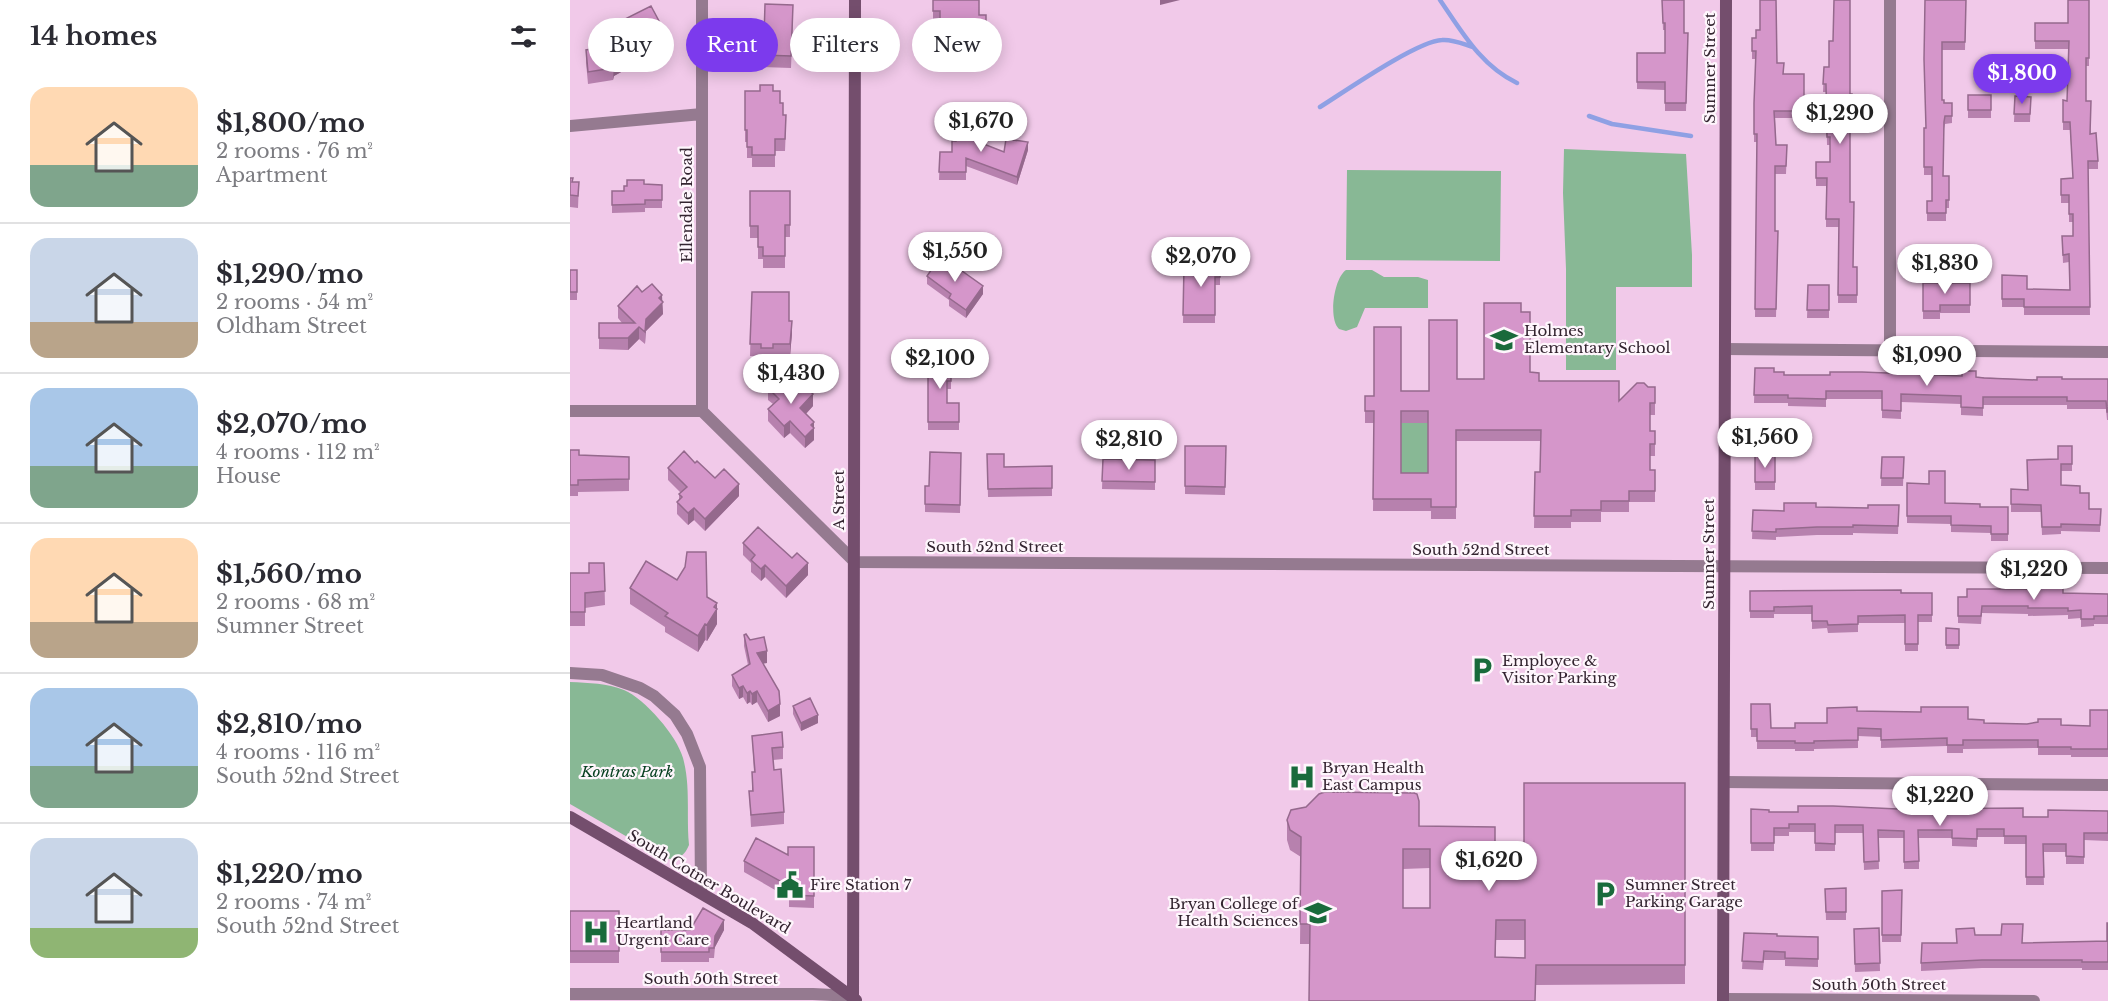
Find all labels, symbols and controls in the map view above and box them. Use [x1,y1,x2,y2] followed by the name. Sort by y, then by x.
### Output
[1700,12,1719,123] street label: Sumner Street
[588,18,674,72] chip: Buy
[686,18,778,72] chip: Rent
[790,18,900,72] chip: Filters
[912,18,1002,72] chip: New
[30,20,157,52] text: 14 homes
[507,20,540,53] icon: filters
[1973,54,2071,105] pin: $1,800
[1987,61,2057,85] text: $1,800
[1791,94,1889,145] pin: $1,290
[1806,101,1874,125] text: $1,290
[932,102,1030,153] pin: $1,670
[216,107,365,139] text: $1,800/mo
[948,109,1014,133] text: $1,670
[78,111,150,183] icon: home
[216,139,373,163] text: 2 rooms · 76 m²
[677,147,696,263] street label: Ellendale Road
[216,163,327,187] text: Apartment
[906,232,1004,283] pin: $1,550
[1152,237,1250,288] pin: $2,070
[922,239,988,263] text: $1,550
[1165,244,1237,268] text: $2,070
[1896,244,1994,295] pin: $1,830
[1911,251,1979,275] text: $1,830
[216,258,363,290] text: $1,290/mo
[78,262,150,334] icon: home
[216,290,373,314] text: 2 rooms · 54 m²
[216,314,367,338] text: Oldham Street
[1524,321,1671,357] place label: Holmes Elementary School
[1489,325,1519,355] school or university icon: Holmes Elementary School
[1878,336,1976,387] pin: $1,090
[891,339,989,390] pin: $2,100
[1892,343,1962,367] text: $1,090
[905,346,975,370] text: $2,100
[742,354,840,405] pin: $1,430
[757,361,825,385] text: $1,430
[216,408,367,440] text: $2,070/mo
[78,412,150,484] icon: home
[1716,418,1814,469] pin: $1,560
[1080,420,1178,471] pin: $2,810
[1731,425,1799,449] text: $1,560
[1095,427,1163,451] text: $2,810
[216,440,380,464] text: 4 rooms · 112 m²
[216,464,281,488] text: House
[829,469,848,531] street label: A Street
[1699,498,1718,609] street label: Sumner Street
[926,537,1064,556] street label: South 52nd Street
[1412,540,1550,559] street label: South 52nd Street
[1985,550,2083,601] pin: $1,220
[2000,557,2068,581] text: $1,220
[216,558,362,590] text: $1,560/mo
[78,562,150,634] icon: home
[216,590,375,614] text: 2 rooms · 68 m²
[216,614,364,638] text: Sumner Street
[1501,651,1617,687] place label: Employee & Visitor Parking
[1467,655,1497,685] parking icon: Employee & Visitor Parking
[216,708,362,740] text: $2,810/mo
[78,712,150,784] icon: home
[216,740,380,764] text: 4 rooms · 116 m²
[1322,758,1424,794] place label: Bryan Health East Campus
[580,762,673,781] park label: Kontras Park
[1287,762,1317,792] hospital icon: Bryan Health East Campus
[216,764,399,788] text: South 52nd Street
[1891,776,1989,827] pin: $1,220
[1906,783,1974,807] text: $1,220
[624,825,794,938] street label: South Cotner Boulevard
[1440,841,1538,892] pin: $1,620
[1455,848,1523,872] text: $1,620
[216,858,363,890] text: $1,220/mo
[78,862,150,934] icon: home
[775,870,805,900] public building icon: Fire Station 7
[810,875,912,894] place label: Fire Station 7
[1625,875,1743,911] place label: Sumner Street Parking Garage
[1590,879,1620,909] parking icon: Sumner Street Parking Garage
[216,890,372,914] text: 2 rooms · 74 m²
[1169,894,1300,930] place label: Bryan College of Health Sciences
[1303,898,1333,928] school or university icon: Bryan College of Health Sciences
[616,913,709,949] place label: Heartland Urgent Care
[216,914,399,938] text: South 52nd Street
[581,917,611,947] hospital icon: Heartland Urgent Care
[644,969,779,988] street label: South 50th Street
[1812,975,1947,994] street label: South 50th Street

